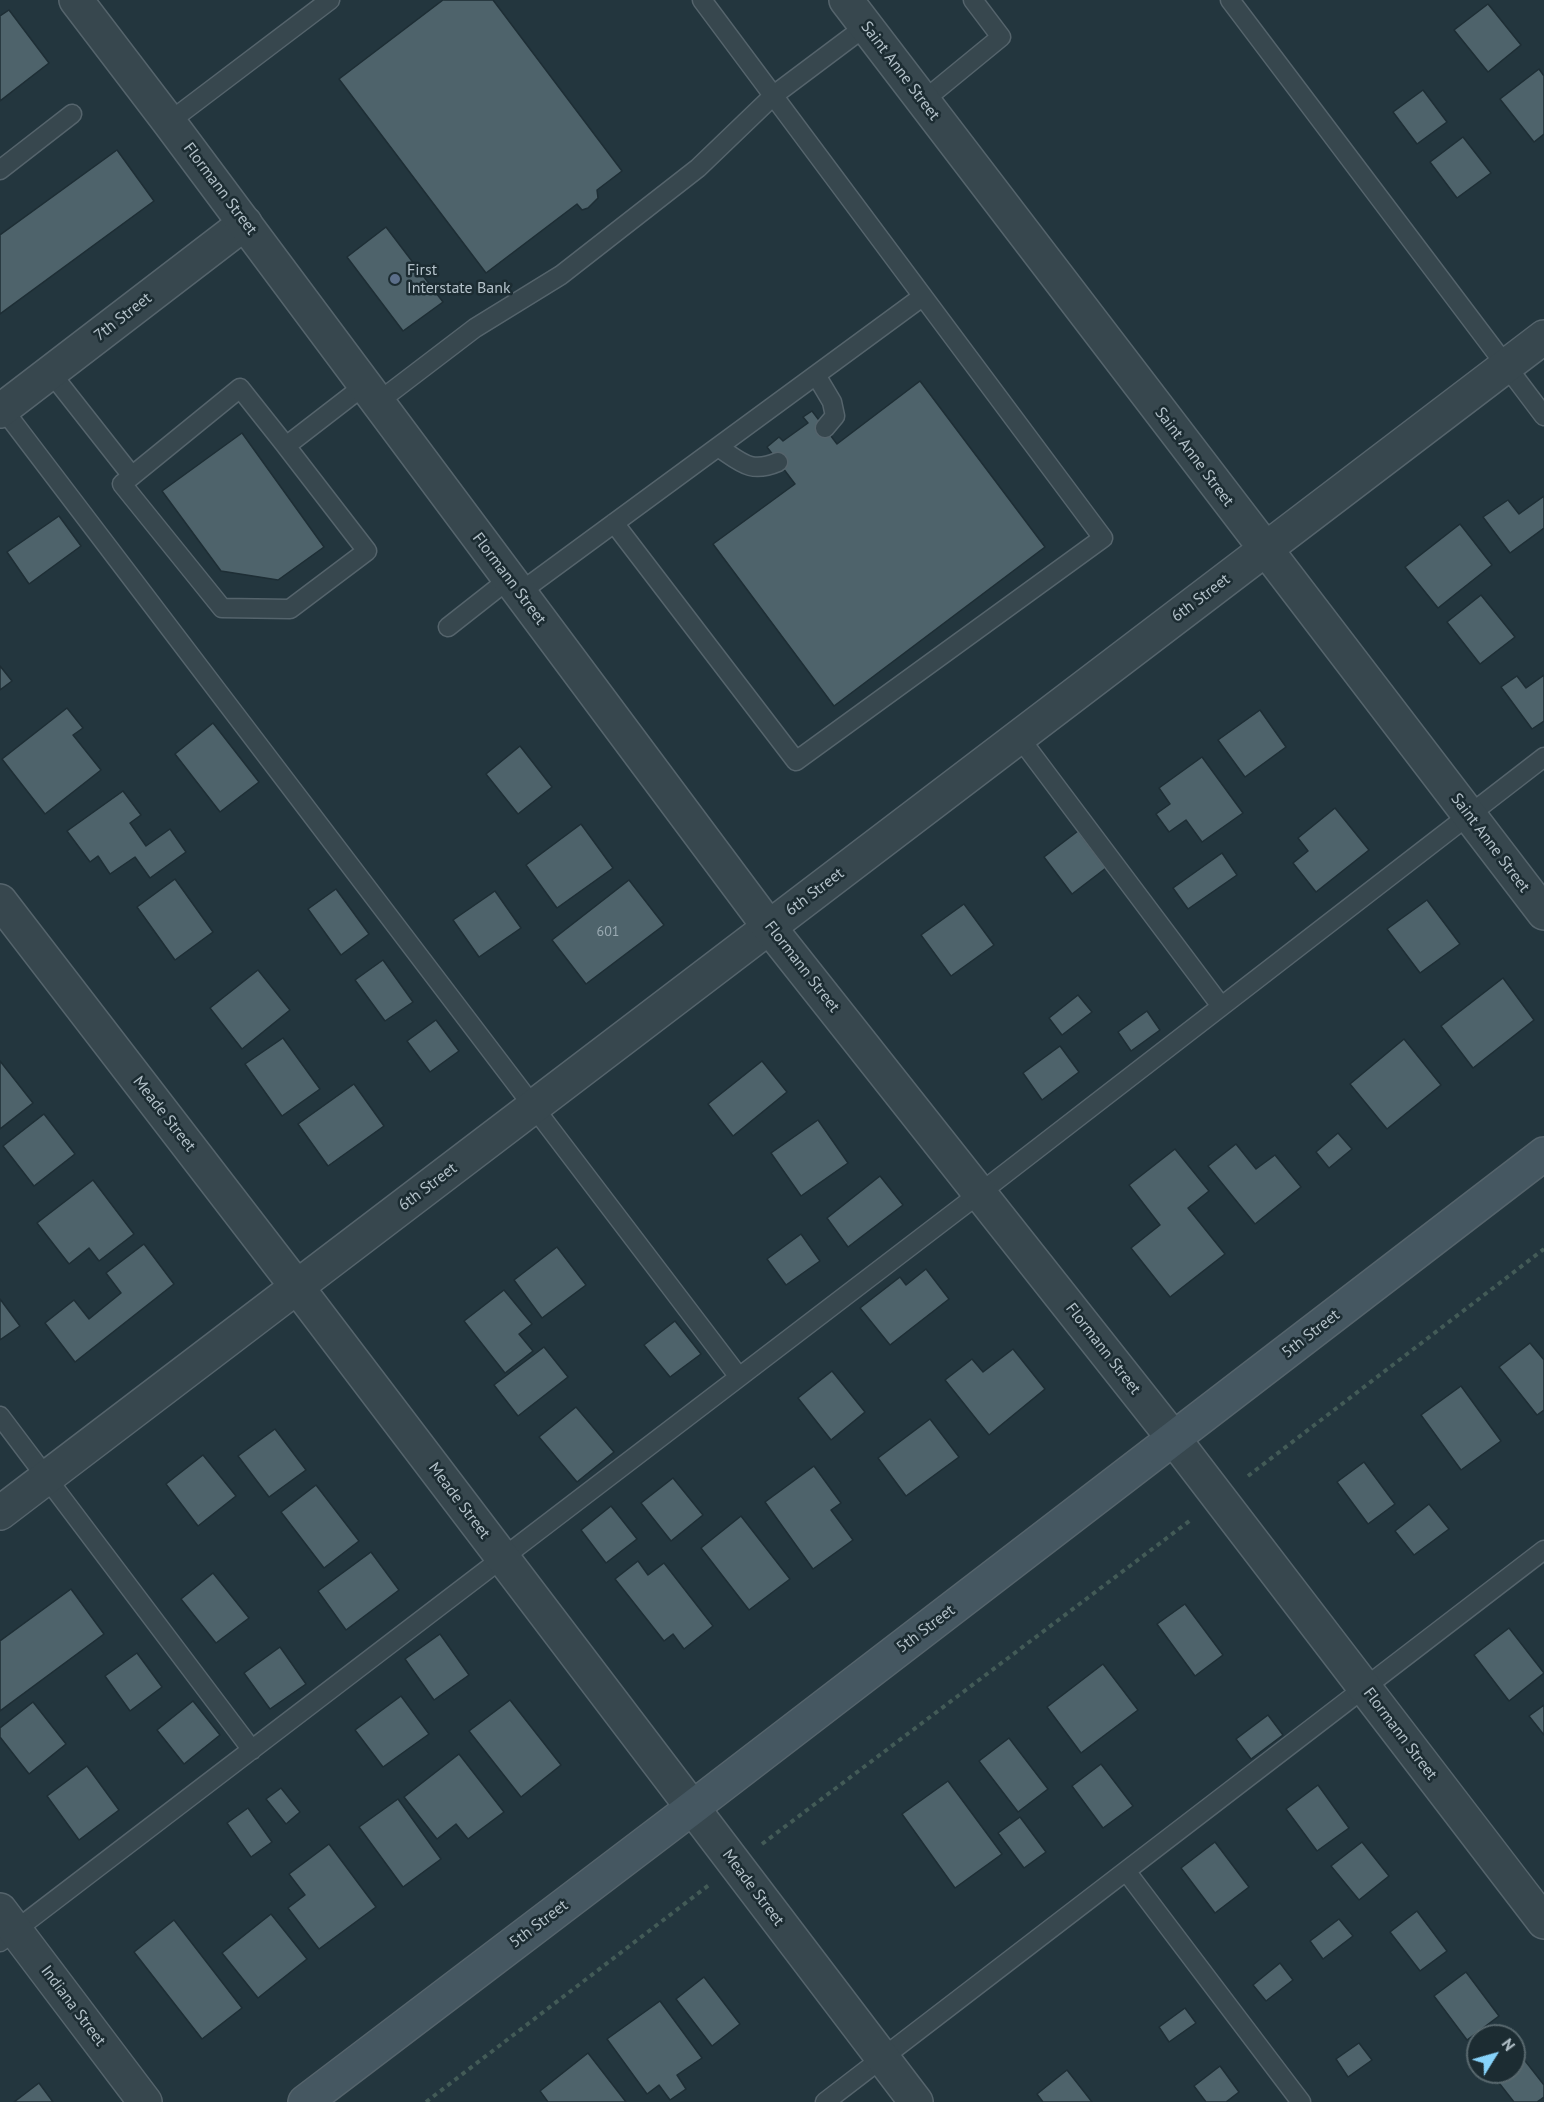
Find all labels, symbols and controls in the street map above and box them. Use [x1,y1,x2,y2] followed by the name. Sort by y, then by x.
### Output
[856,18,944,124] street label: Saint Anne Street
[179,139,261,239] street label: Flormann Street
[407,260,511,298] place label: First Interstate Bank
[388,272,402,286] marker: First Interstate Bank
[90,289,156,345] street label: 7th Street
[1150,404,1238,510] street label: Saint Anne Street
[468,529,550,629] street label: Flormann Street
[1168,570,1234,626] street label: 6th Street
[1446,790,1534,896] street label: Saint Anne Street
[782,864,848,920] street label: 6th Street
[760,918,844,1016] street label: Flormann Street
[597,924,619,940] house number: 601
[129,1072,199,1156] street label: Meade Street
[395,1159,461,1215] street label: 6th Street
[1061,1300,1145,1398] street label: Flormann Street
[1278,1305,1344,1363] street label: 5th Street
[424,1459,494,1543] street label: Meade Street
[893,1601,959,1657] street label: 5th Street
[1359,1684,1441,1784] street label: Flormann Street
[718,1846,788,1930] street label: Meade Street
[506,1896,572,1952] street label: 5th Street
[36,1962,110,2050] street label: Indiana Street
[1466,2024,1526,2084] north arrow
[1498,2034,1520,2055] text: N

